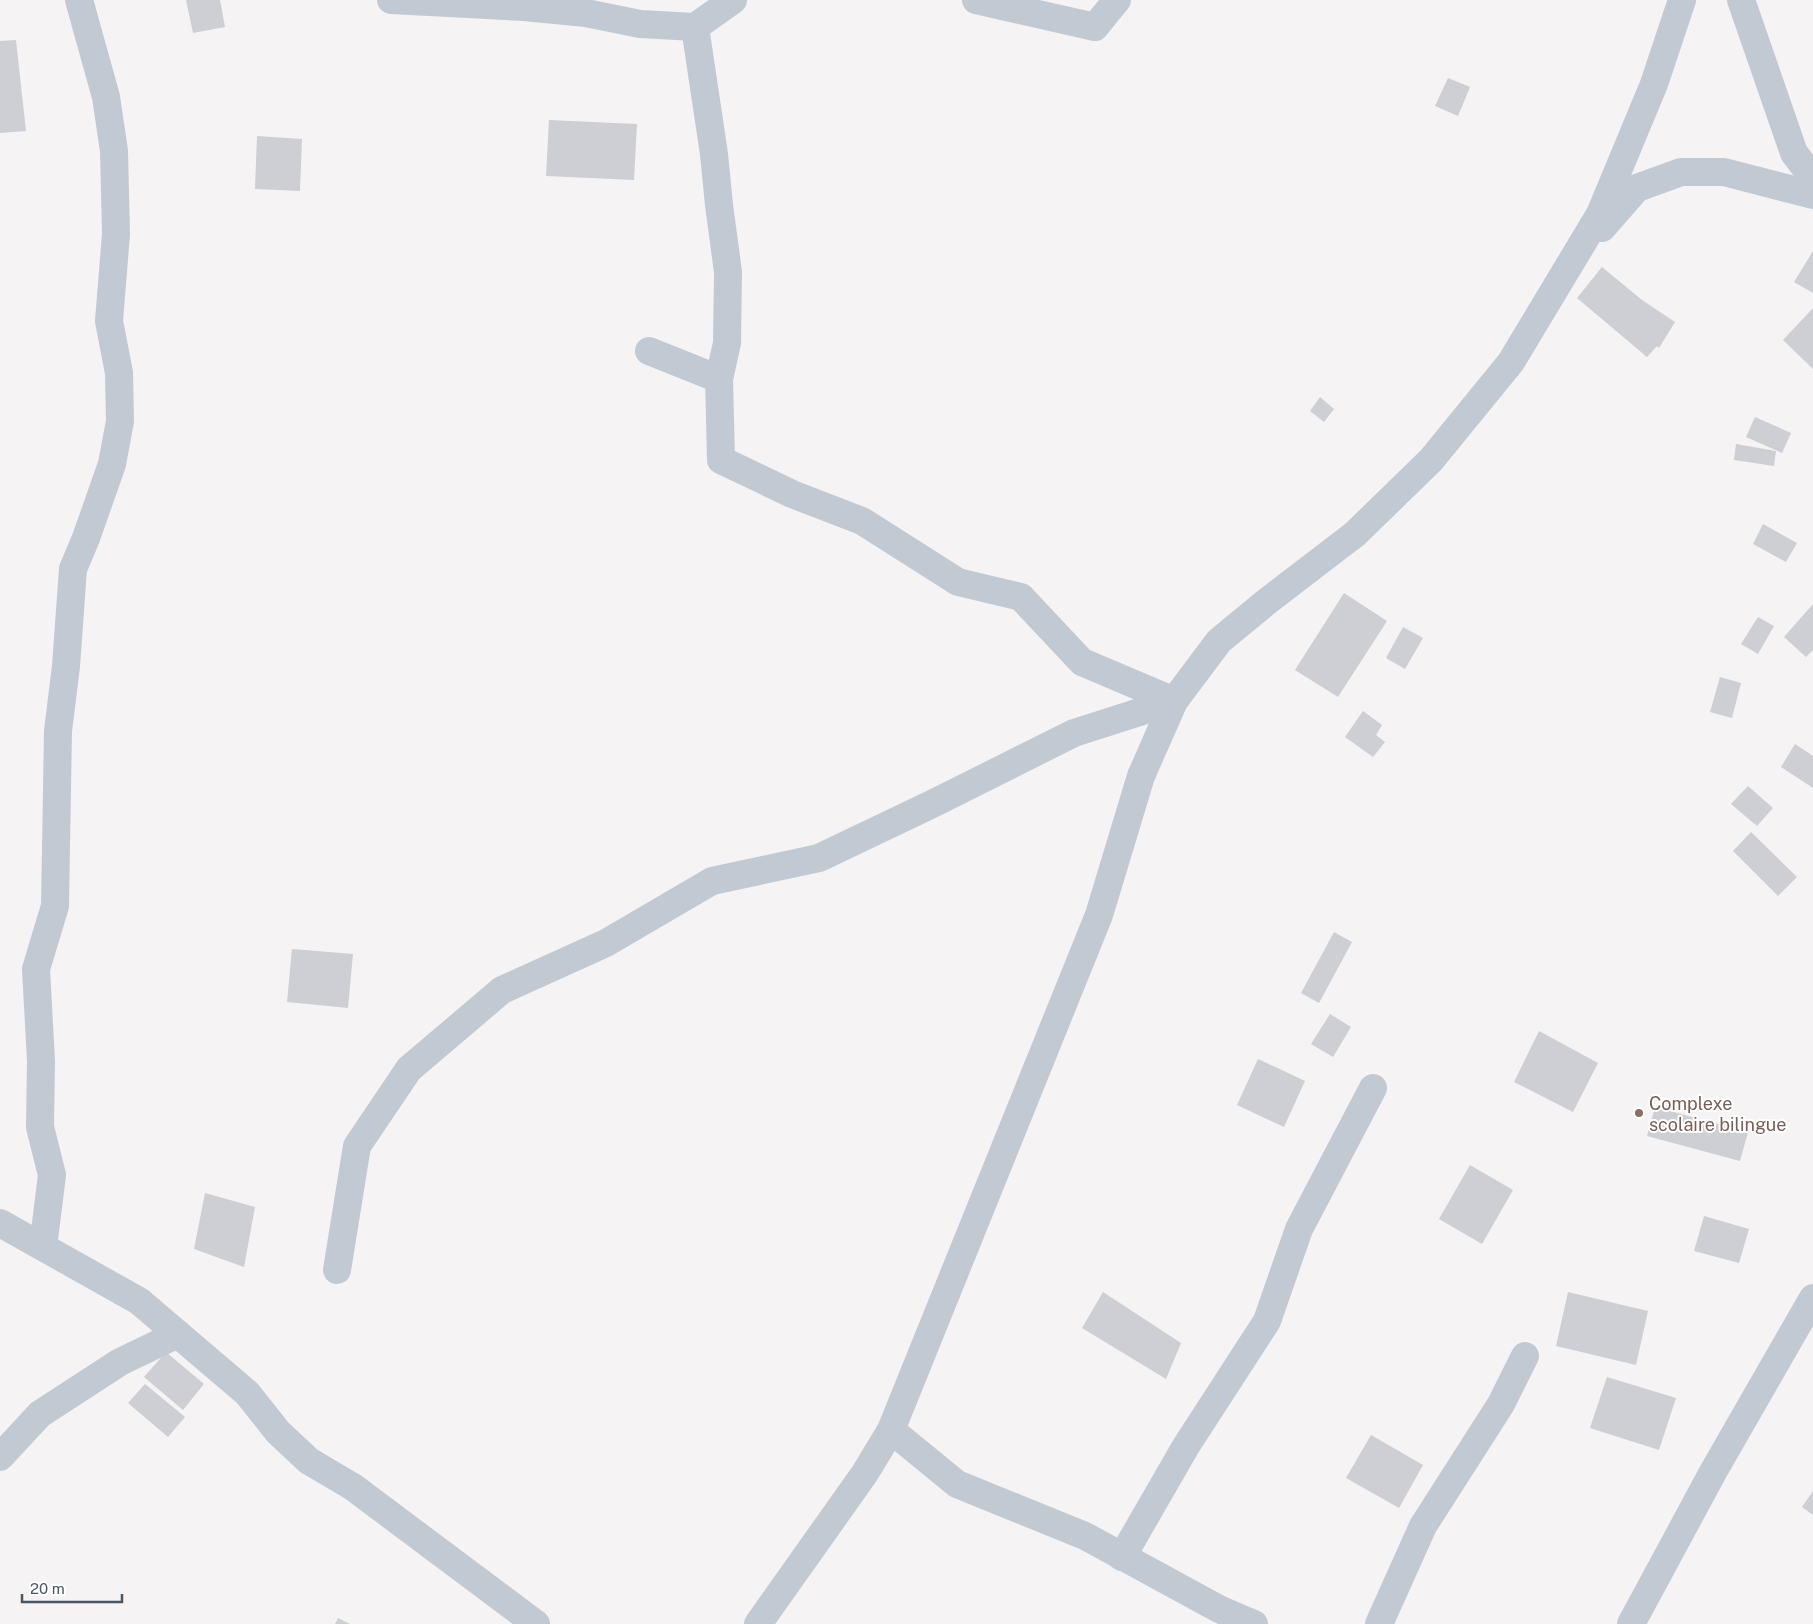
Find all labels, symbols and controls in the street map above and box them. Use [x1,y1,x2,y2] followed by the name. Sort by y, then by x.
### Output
[1649,1093,1786,1135] place label: Complexe scolaire bilingue
[1633,1107,1645,1119] marker: Complexe scolaire bilingue
[22,1572,122,1604] scale bar
[30,1580,65,1597] text: 20 m

